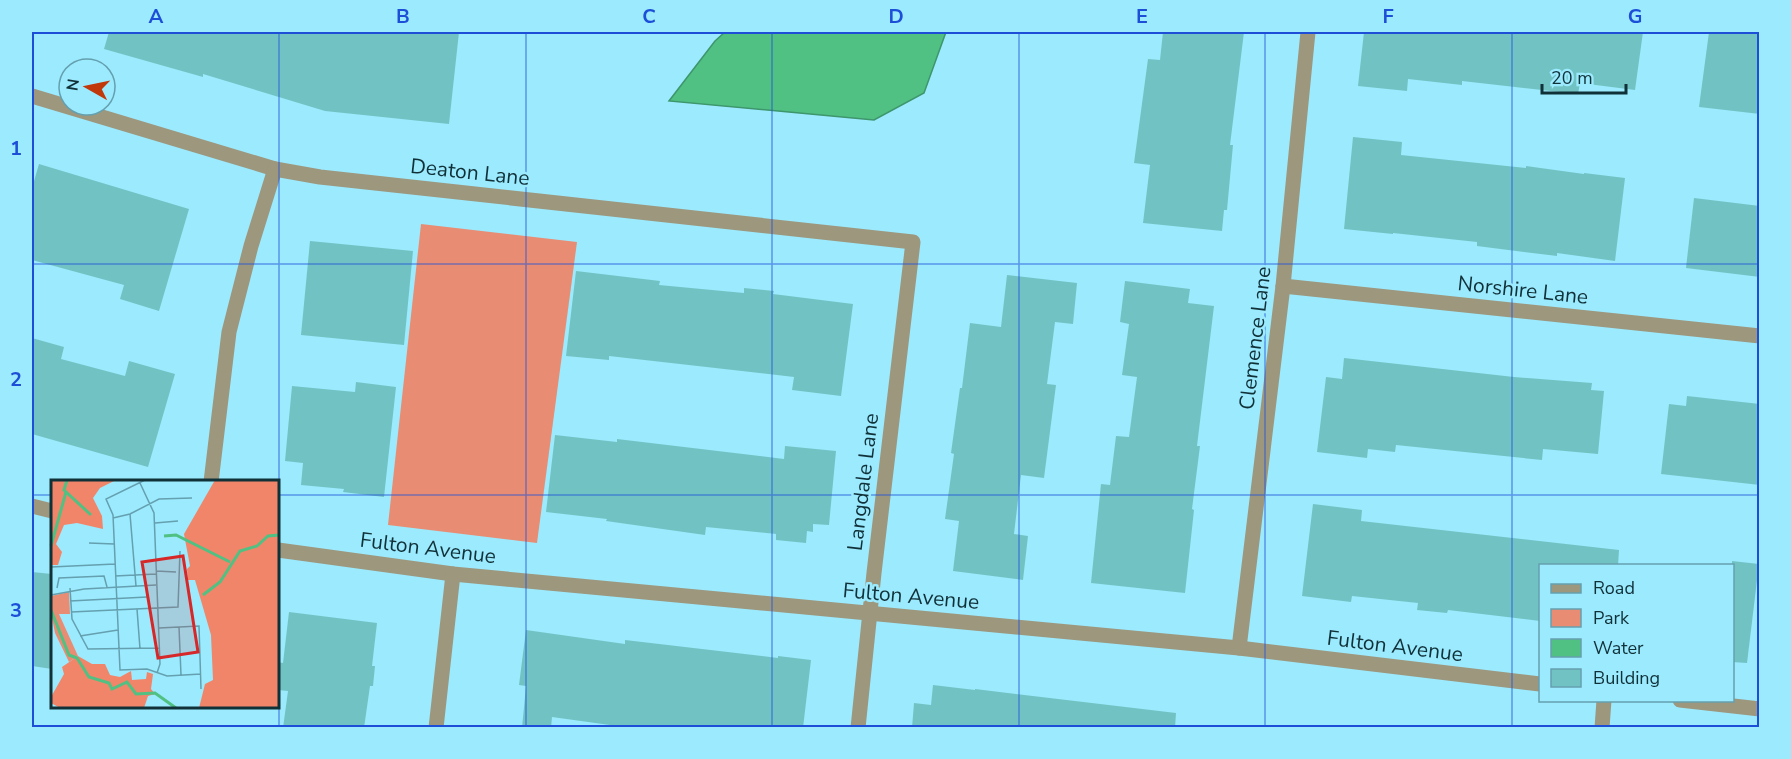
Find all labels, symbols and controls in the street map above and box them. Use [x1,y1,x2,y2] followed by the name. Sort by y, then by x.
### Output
[149,3,164,30] text: A
[396,3,410,30] text: B
[642,3,656,30] text: C
[888,3,904,30] text: D
[1136,3,1148,30] text: E
[1382,3,1394,30] text: F
[1628,3,1642,30] text: G
[57,57,117,117] north arrow
[1542,57,1626,95] scale bar
[1551,66,1593,90] text: 20 m
[61,77,85,92] text: N
[10,135,22,162] text: 1
[409,152,531,192] street label: Deaton Lane
[1232,265,1278,411] street label: Clemence Lane
[1456,269,1590,311] street label: Norshire Lane
[10,366,22,393] text: 2
[841,412,885,552] street label: Langdale Lane
[51,480,279,708] inset map
[358,526,498,570] street label: Fulton Avenue
[1539,564,1734,702] legend
[842,576,980,616] street label: Fulton Avenue
[1593,576,1635,600] text: Road
[10,597,22,624] text: 3
[1593,606,1630,630] text: Park
[1325,624,1465,668] street label: Fulton Avenue
[1593,636,1644,660] text: Water
[1593,666,1660,690] text: Building

